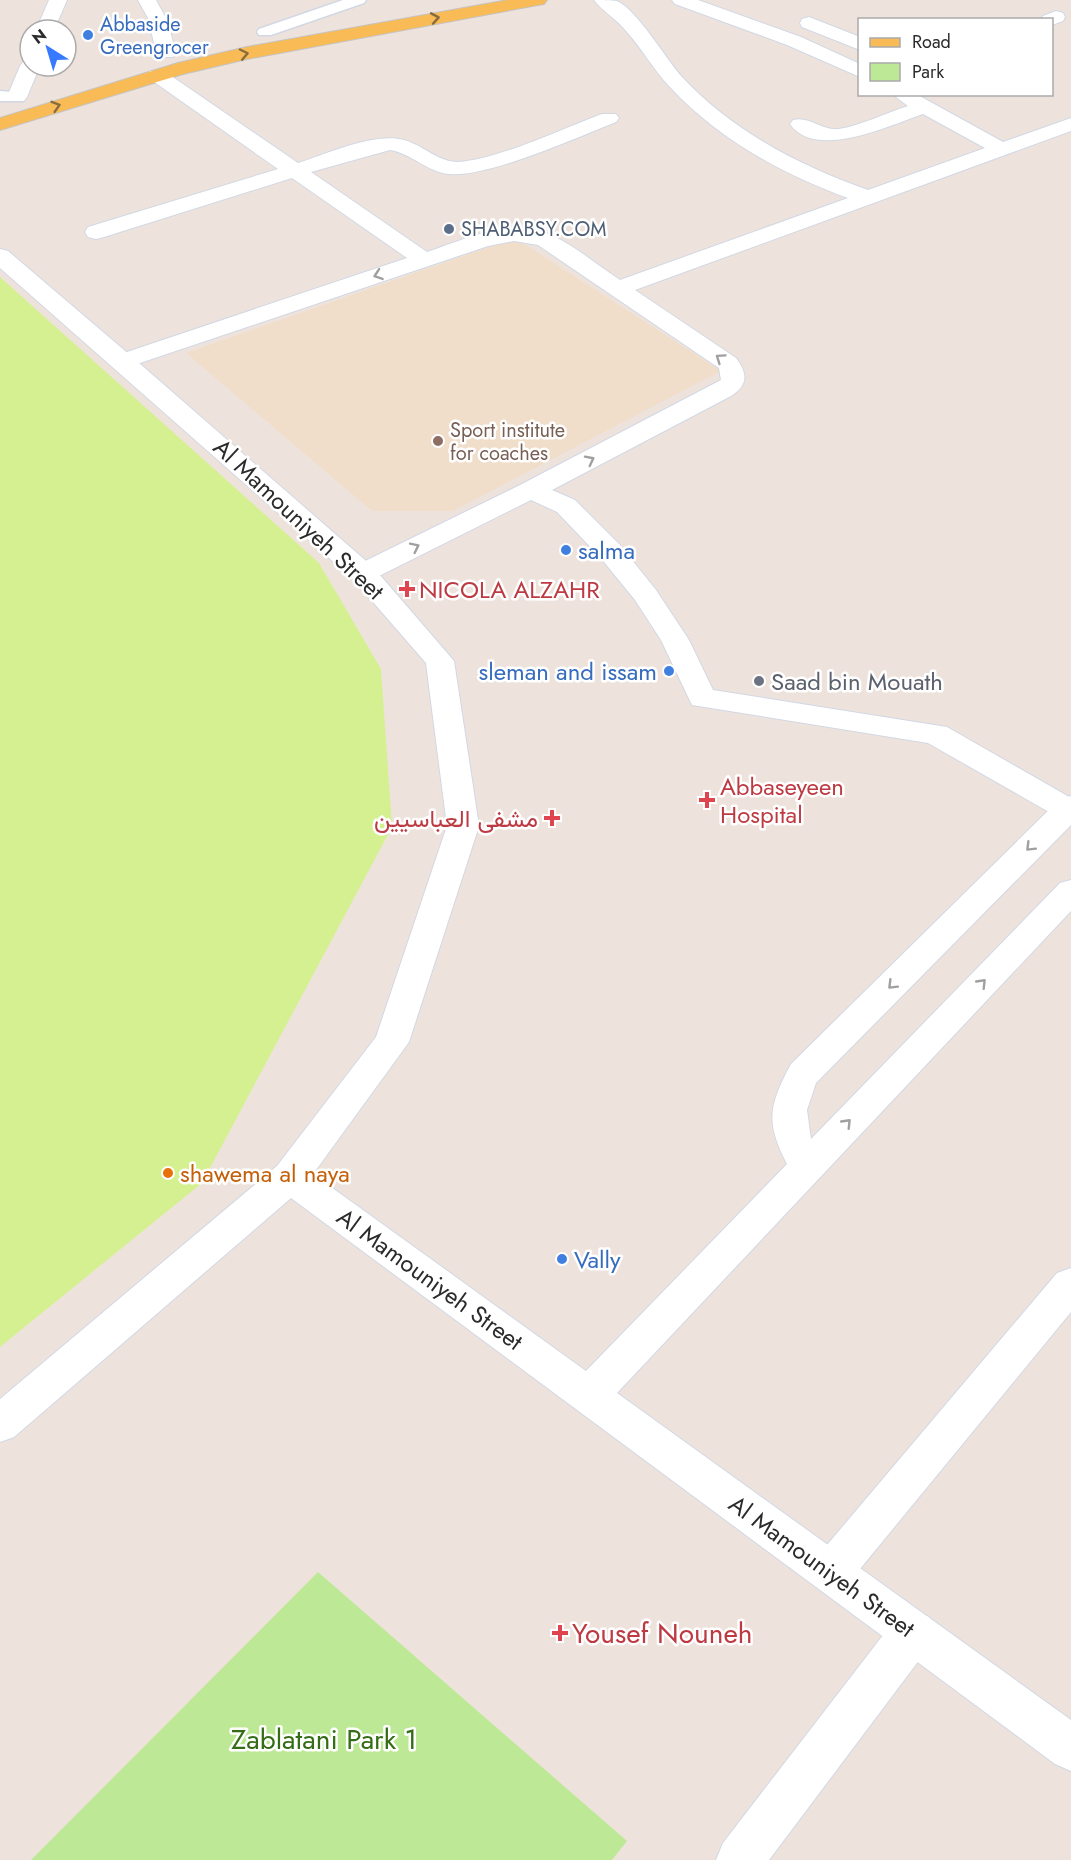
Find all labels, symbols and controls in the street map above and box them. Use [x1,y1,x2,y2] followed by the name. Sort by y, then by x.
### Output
[100,10,209,62] place label: Abbaside Greengrocer
[431,13,440,25] one-way arrow
[18,18,78,78] north arrow
[858,18,1053,96] legend
[27,23,51,49] text: N
[81,28,95,42] marker: Abbaside Greengrocer
[912,29,951,55] text: Road
[238,48,248,61] one-way arrow
[912,59,944,85] text: Park
[50,101,61,113] one-way arrow
[461,215,607,244] place label: SHABABSY.COM
[442,222,456,236] marker: SHABABSY.COM
[373,268,384,281] one-way arrow
[715,354,726,365] one-way arrow
[450,416,565,468] place label: Sport institute for coaches
[206,430,392,608] street label: Al Mamouniyeh Street
[431,434,445,448] marker: Sport institute for coaches
[584,456,594,467] one-way arrow
[578,533,635,568] place label: salma
[409,543,420,554] one-way arrow
[559,543,573,557] marker: salma
[419,572,600,607] place label: NICOLA ALZAHR
[400,582,414,596] marker: NICOLA ALZAHR
[479,654,657,689] place label: sleman and issam
[662,664,676,678] marker: sleman and issam
[771,664,943,699] place label: Saad bin Mouath
[752,674,766,688] marker: Saad bin Mouath
[720,769,844,832] place label: Abbaseyeen Hospital
[698,791,716,809] marker: Abbaseyeen Hospital
[374,801,538,836] place label: مشفى العباسيين
[543,809,561,827] marker: مشفى العباسيين
[1026,840,1037,851] one-way arrow
[888,978,899,989] one-way arrow
[975,979,986,990] one-way arrow
[840,1120,851,1130] one-way arrow
[180,1156,350,1191] place label: shawema al naya
[161,1166,175,1180] marker: shawema al naya
[330,1199,530,1359] street label: Al Mamouniyeh Street
[574,1242,621,1277] place label: Vally
[555,1252,569,1266] marker: Vally
[722,1486,922,1646] street label: Al Mamouniyeh Street
[572,1613,753,1654] place label: Yousef Nouneh
[553,1626,567,1640] marker: Yousef Nouneh
[231,1719,417,1760] park label: Zablatani Park 1

